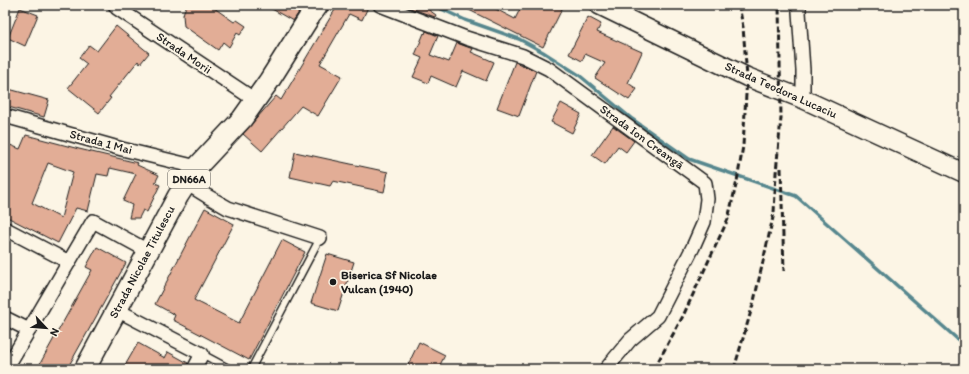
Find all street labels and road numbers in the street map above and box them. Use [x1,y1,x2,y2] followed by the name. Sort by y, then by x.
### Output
[154,29,214,77] street label: Strada Morii
[723,59,840,121] street label: Strada Teodora Lucaciu
[597,102,687,173] street label: Strada Ion Creangă
[68,127,134,157] street label: Strada 1 Mai
[168,170,210,188] road number: DN66A
[106,203,178,321] street label: Strada Nicolae Titulescu

